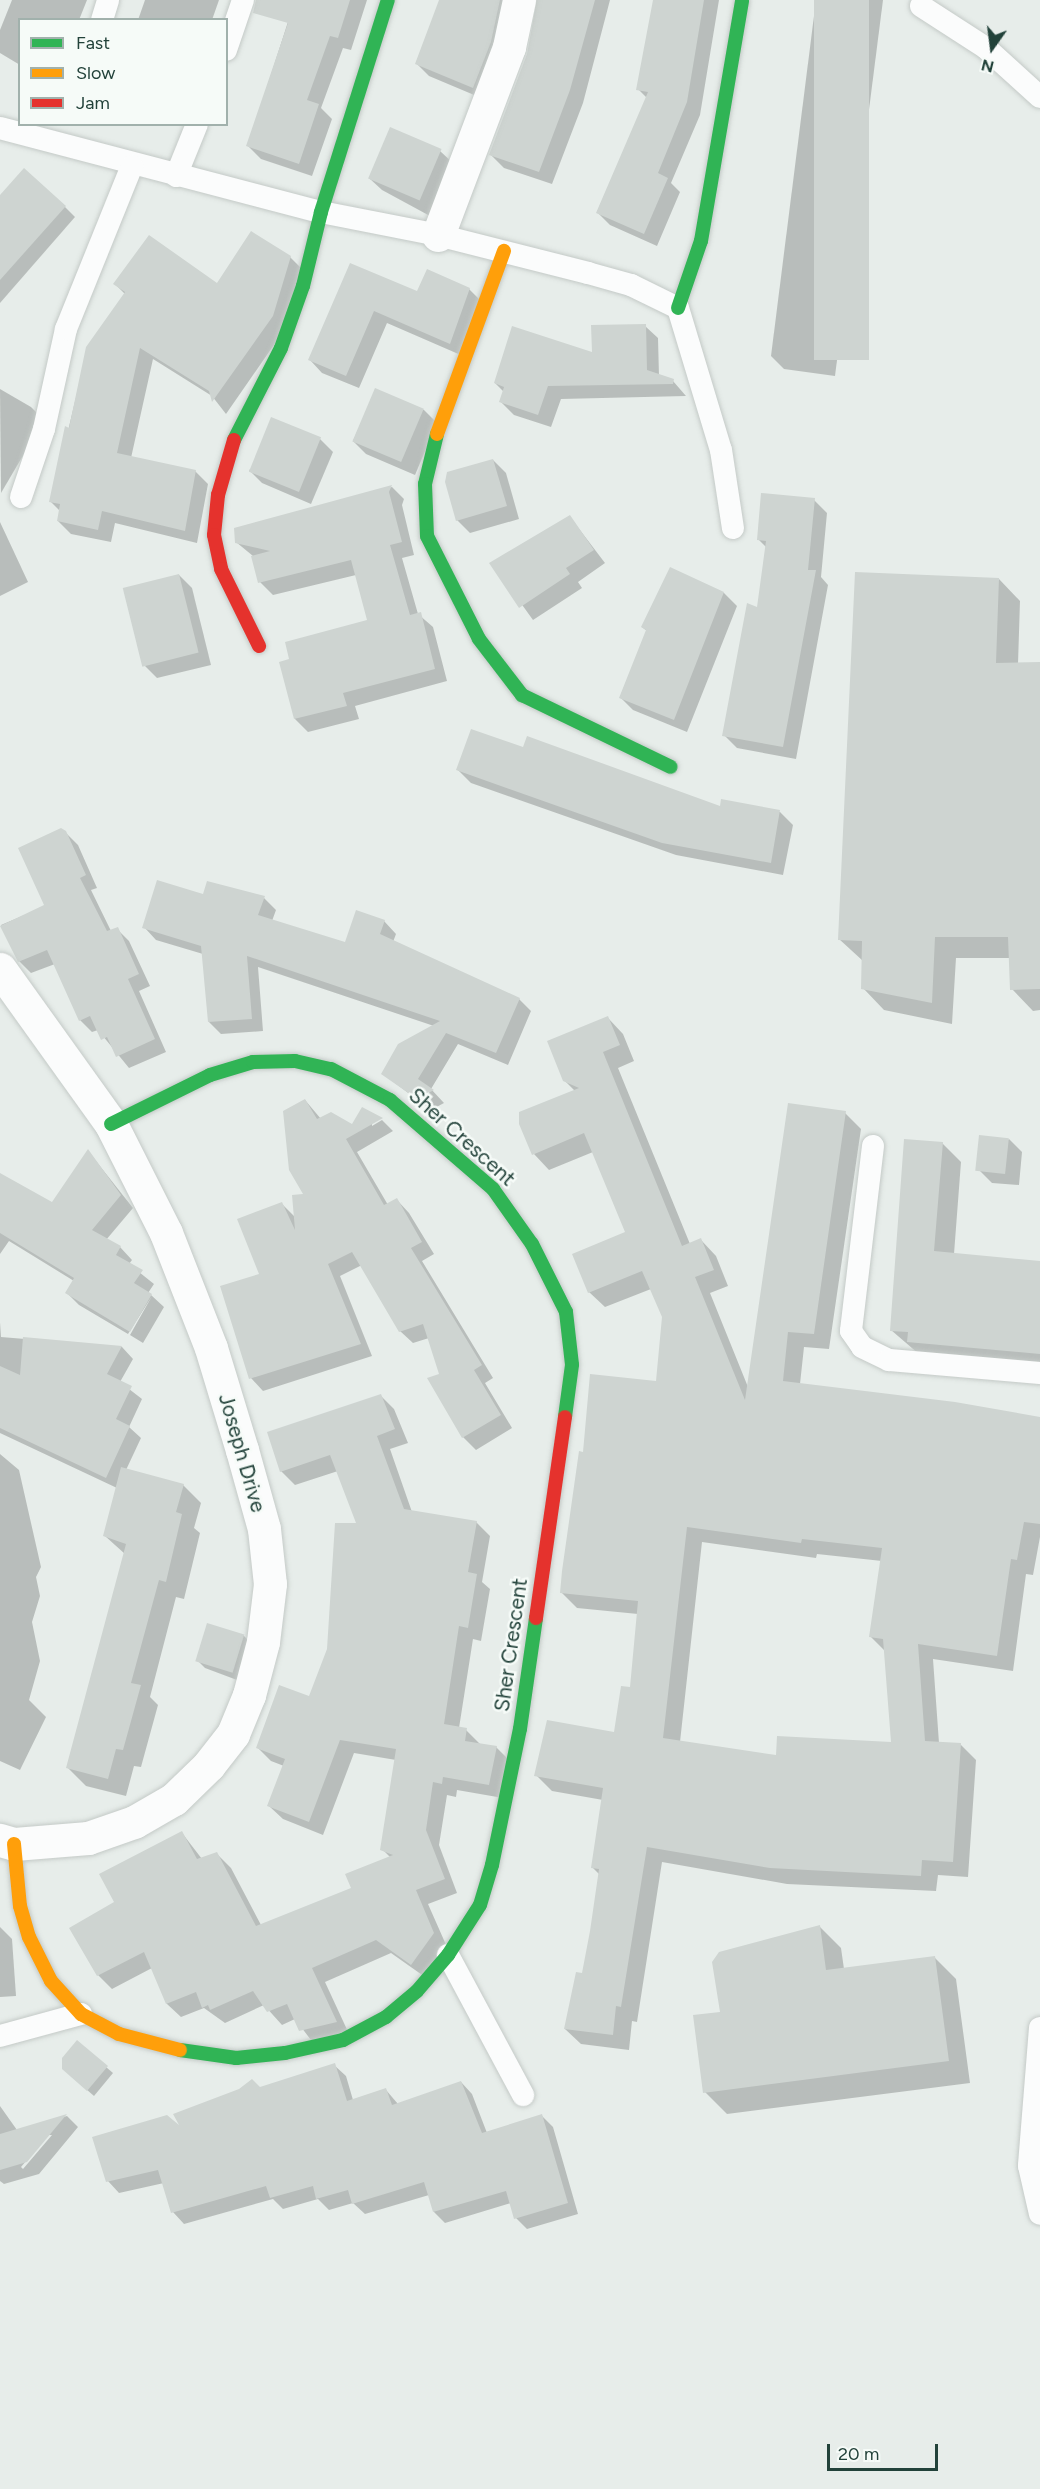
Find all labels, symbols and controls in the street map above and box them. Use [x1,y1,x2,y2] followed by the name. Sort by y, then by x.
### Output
[18,18,228,126] legend
[962,18,1022,78] north arrow
[76,32,110,54] text: Fast
[979,55,996,77] text: N
[76,62,115,84] text: Slow
[76,92,110,114] text: Jam
[404,1083,520,1191] street label: Sher Crescent
[213,1391,271,1515] street label: Joseph Drive
[489,1577,533,1713] street label: Sher Crescent
[830,2432,941,2470] scale bar
[838,2443,879,2465] text: 20 m

